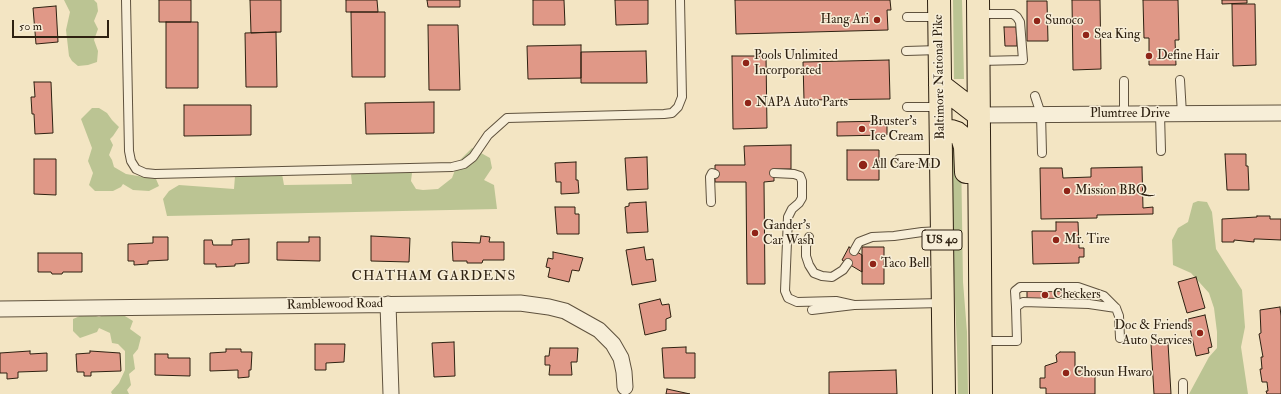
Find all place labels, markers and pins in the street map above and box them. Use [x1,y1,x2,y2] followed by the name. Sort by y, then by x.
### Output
[821,12,869,28] place label: Hang Ari
[1045,13,1083,29] place label: Sunoco
[872,15,882,25] marker: Hang Ari
[1032,16,1042,26] marker: Sunoco
[1094,27,1140,43] place label: Sea King
[1081,30,1091,40] marker: Sea King
[754,48,838,79] place label: Pools Unlimited Incorporated
[1157,48,1219,64] place label: Define Hair
[1144,51,1154,61] marker: Define Hair
[741,58,751,68] marker: Pools Unlimited Incorporated
[756,95,848,111] place label: NAPA Auto Parts
[743,98,753,108] marker: NAPA Auto Parts
[870,114,924,145] place label: Bruster's Ice Cream
[857,124,867,134] marker: Bruster's Ice Cream
[872,157,941,173] place label: All Care MD
[857,159,869,171] marker: All Care MD
[1075,183,1147,199] place label: Mission BBQ
[1062,186,1072,196] marker: Mission BBQ
[763,218,814,249] place label: Gander's Car Wash
[750,228,760,238] marker: Gander's Car Wash
[1064,232,1110,248] place label: Mr. Tire
[1051,235,1061,245] marker: Mr. Tire
[881,256,929,272] place label: Taco Bell
[868,259,878,269] marker: Taco Bell
[1053,287,1101,303] place label: Checkers
[1040,290,1050,300] marker: Checkers
[1115,318,1192,349] place label: Doc & Friends Auto Services
[1195,328,1205,338] marker: Doc & Friends Auto Services
[1074,365,1152,381] place label: Chosun Hwaro
[1061,368,1071,378] marker: Chosun Hwaro

